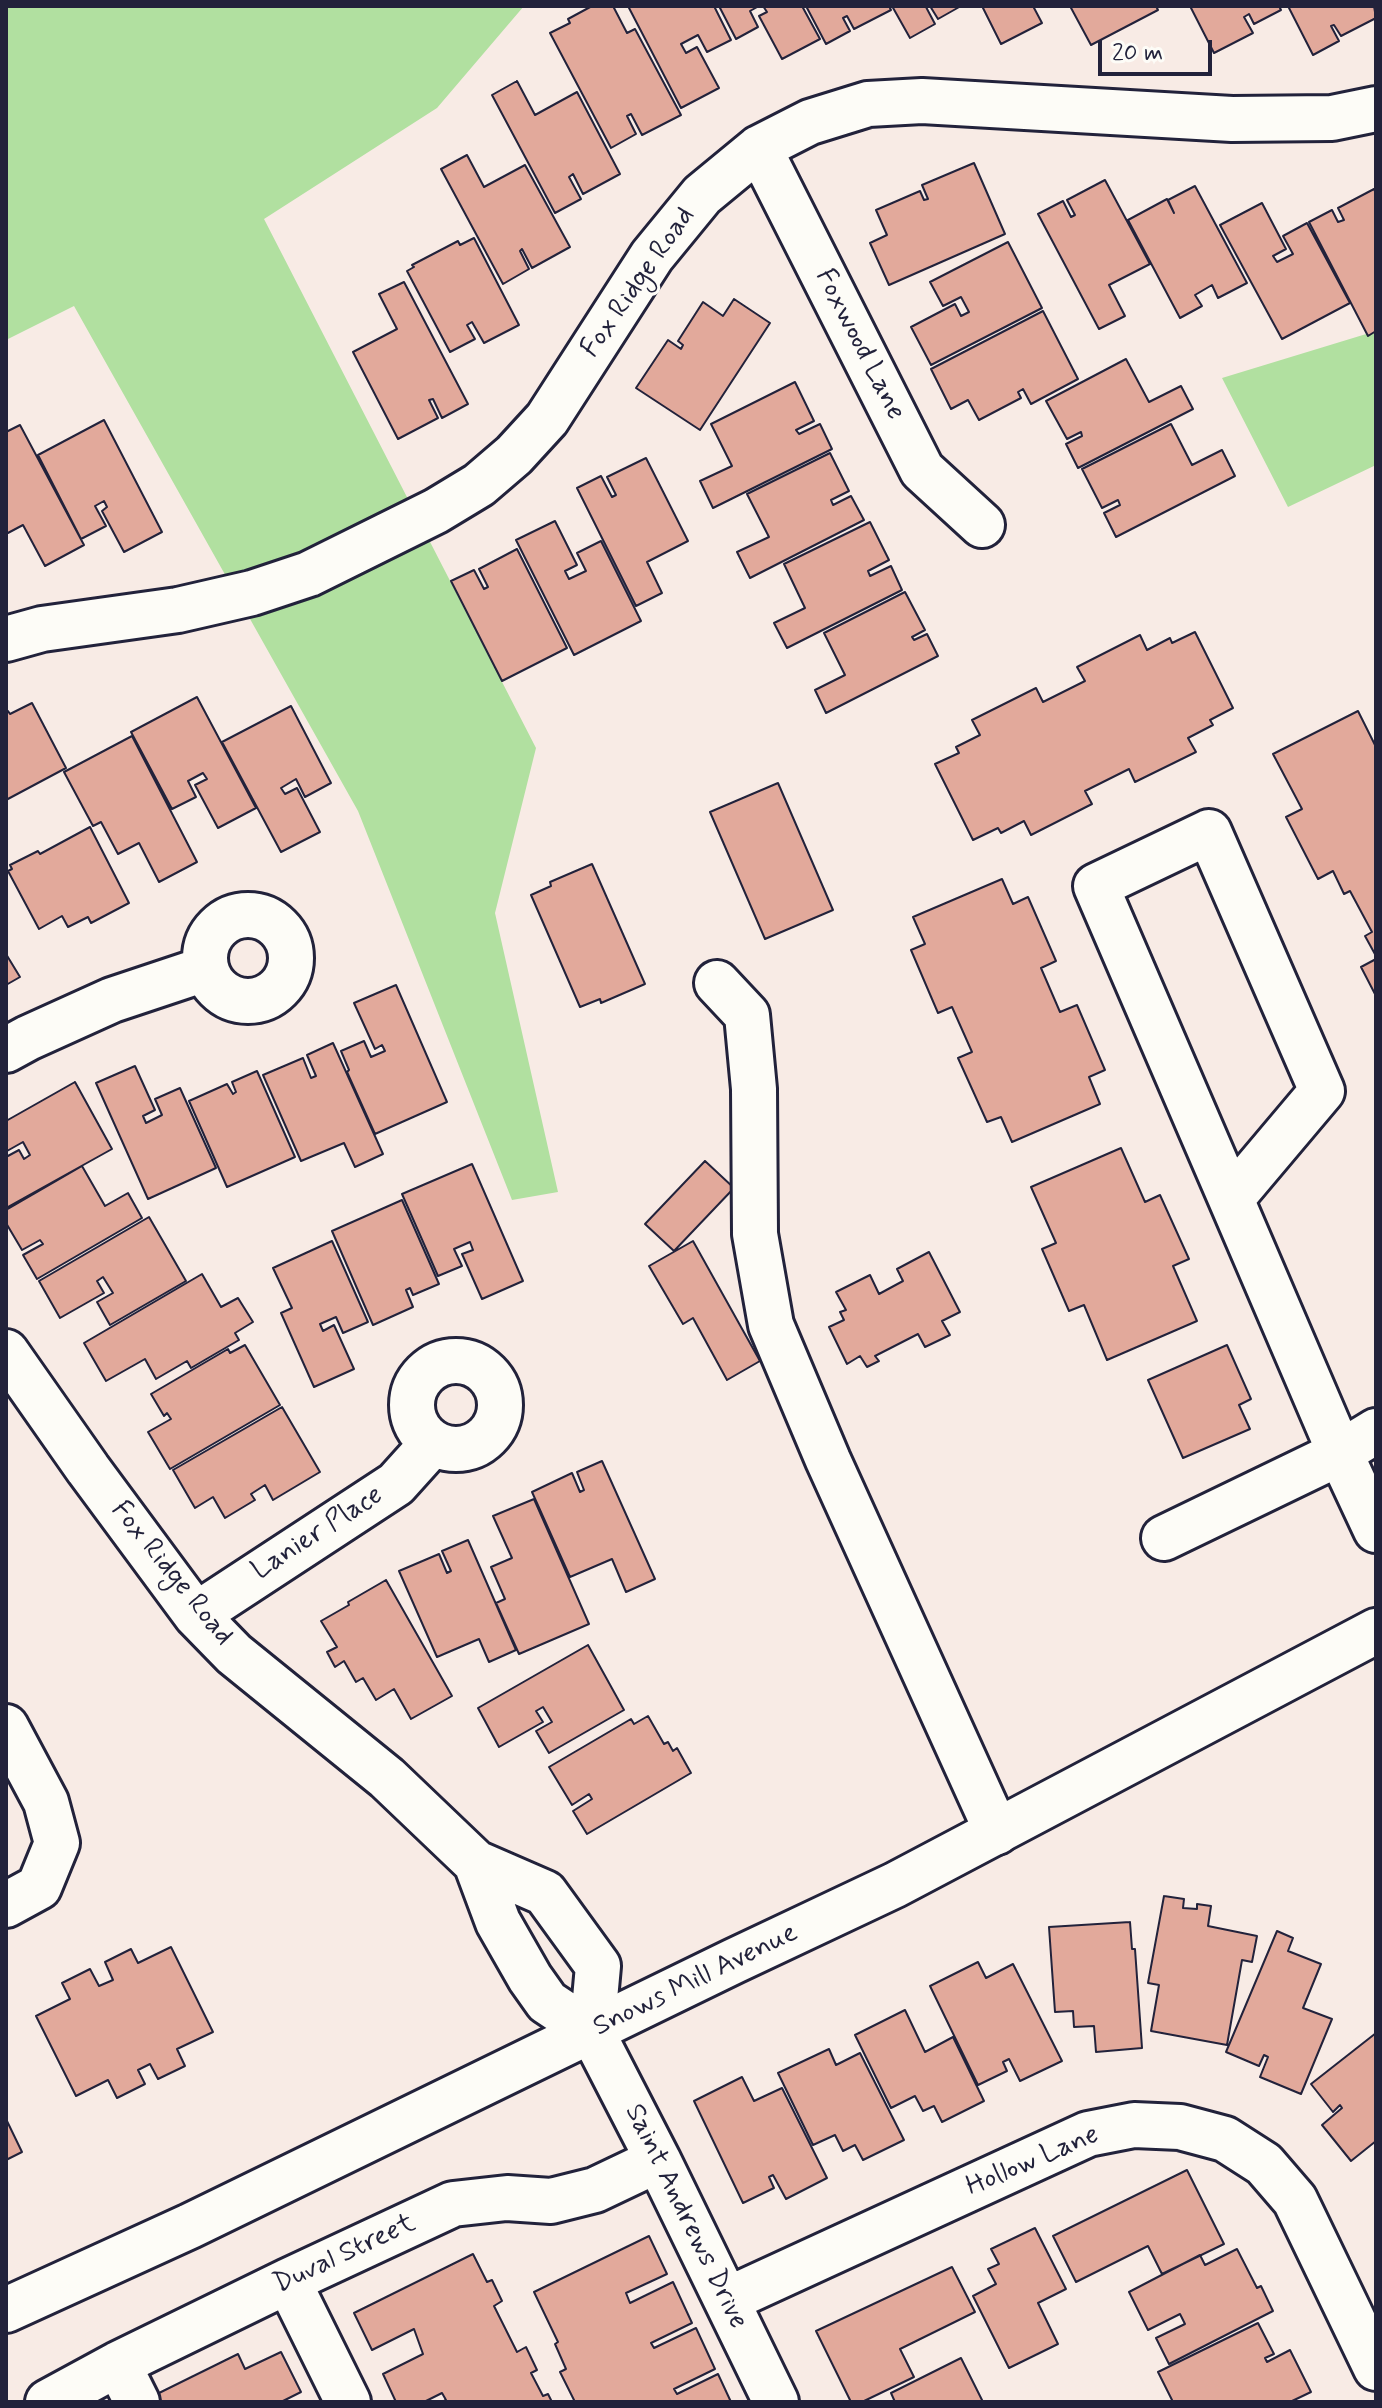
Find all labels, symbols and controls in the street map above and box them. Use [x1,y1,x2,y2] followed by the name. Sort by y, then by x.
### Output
[1102,24,1216,74] scale bar
[1112,38,1163,69] text: 20 m
[575,201,703,365] street label: Fox Ridge Road
[807,264,911,426] street label: Foxwood Lane
[246,1479,390,1589] street label: Lanier Place
[103,1495,239,1653] street label: Fox Ridge Road
[588,1917,804,2045] street label: Snows Mill Avenue
[616,2099,754,2335] street label: Saint Andrews Drive
[962,2119,1104,2205] street label: Hollow Lane
[269,2208,421,2302] street label: Duval Street

